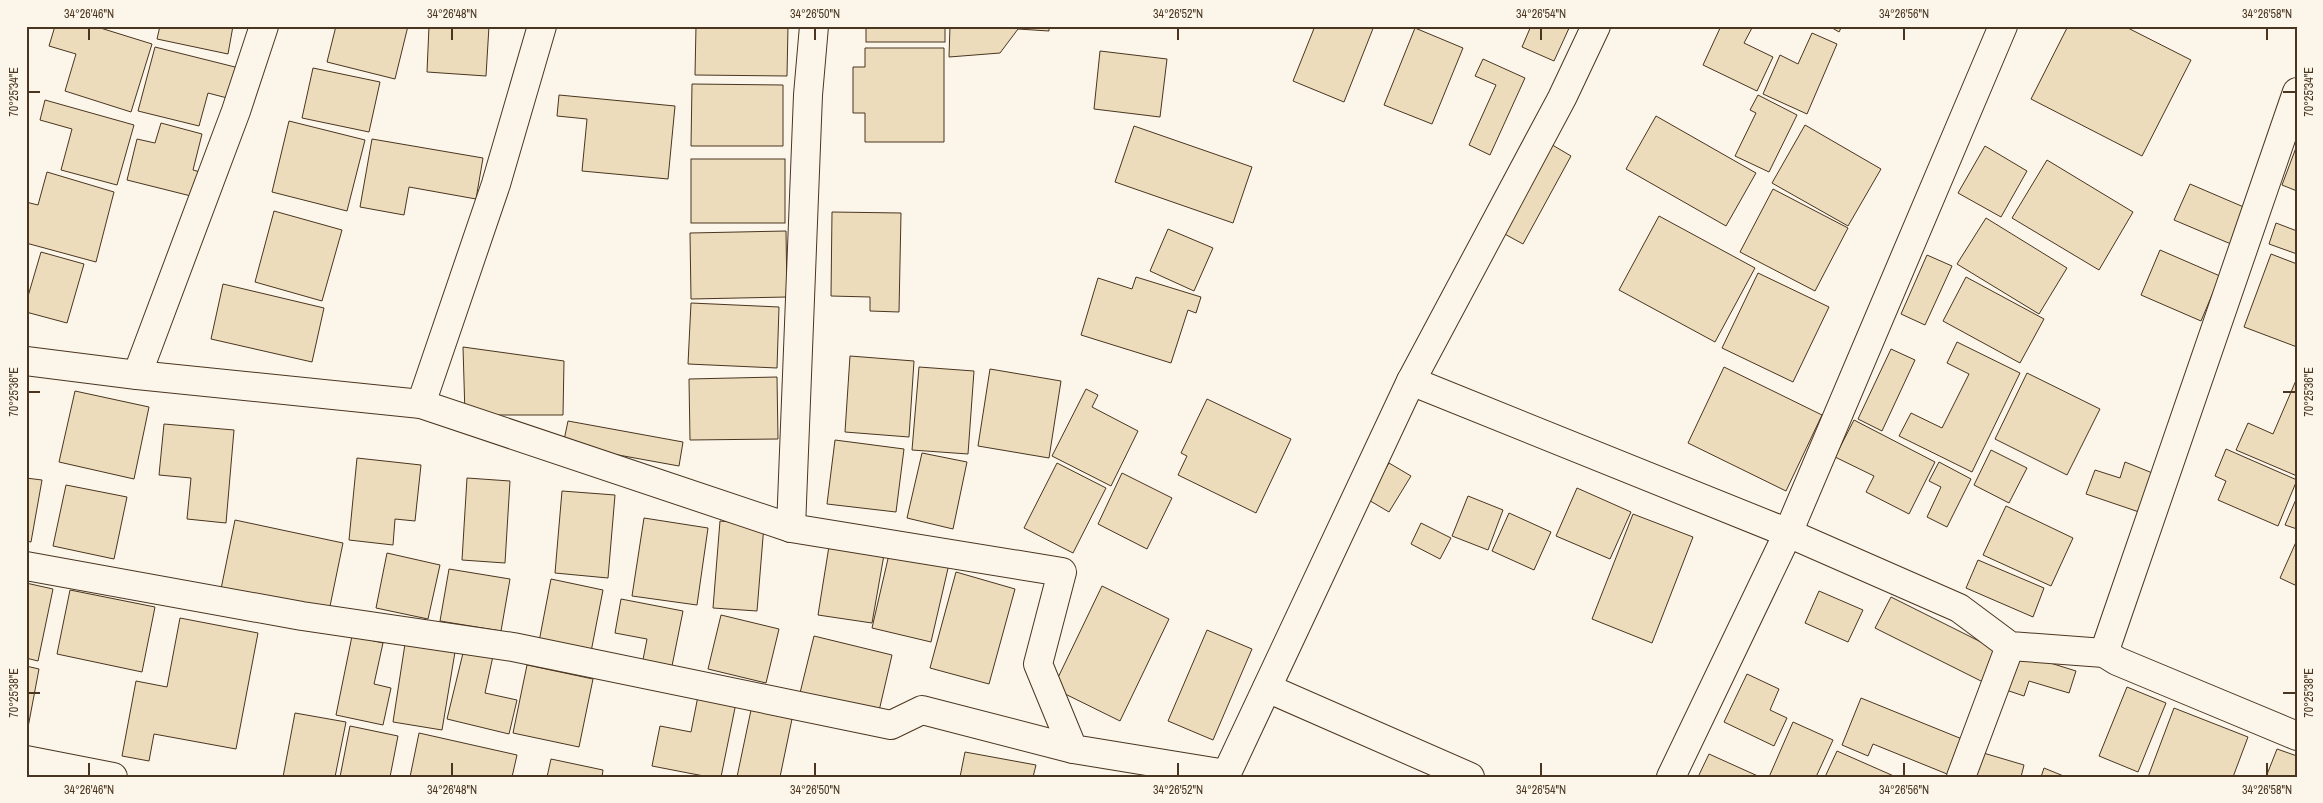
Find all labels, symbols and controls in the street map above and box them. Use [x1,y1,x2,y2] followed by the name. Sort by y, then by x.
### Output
[64,6,114,22] text: 34°26'46"N
[427,6,477,22] text: 34°26'48"N
[790,6,840,22] text: 34°26'50"N
[1153,6,1203,22] text: 34°26'52"N
[1516,6,1566,22] text: 34°26'54"N
[1879,6,1929,22] text: 34°26'56"N
[2242,6,2292,22] text: 34°26'58"N
[6,67,22,117] text: 70°25'34"E
[2301,67,2317,117] text: 70°25'34"E
[6,367,22,417] text: 70°25'36"E
[2301,367,2317,417] text: 70°25'36"E
[6,668,22,718] text: 70°25'38"E
[2301,668,2317,718] text: 70°25'38"E
[64,782,114,798] text: 34°26'46"N
[427,782,477,798] text: 34°26'48"N
[790,782,840,798] text: 34°26'50"N
[1153,782,1203,798] text: 34°26'52"N
[1516,782,1566,798] text: 34°26'54"N
[1879,782,1929,798] text: 34°26'56"N
[2242,782,2292,798] text: 34°26'58"N

